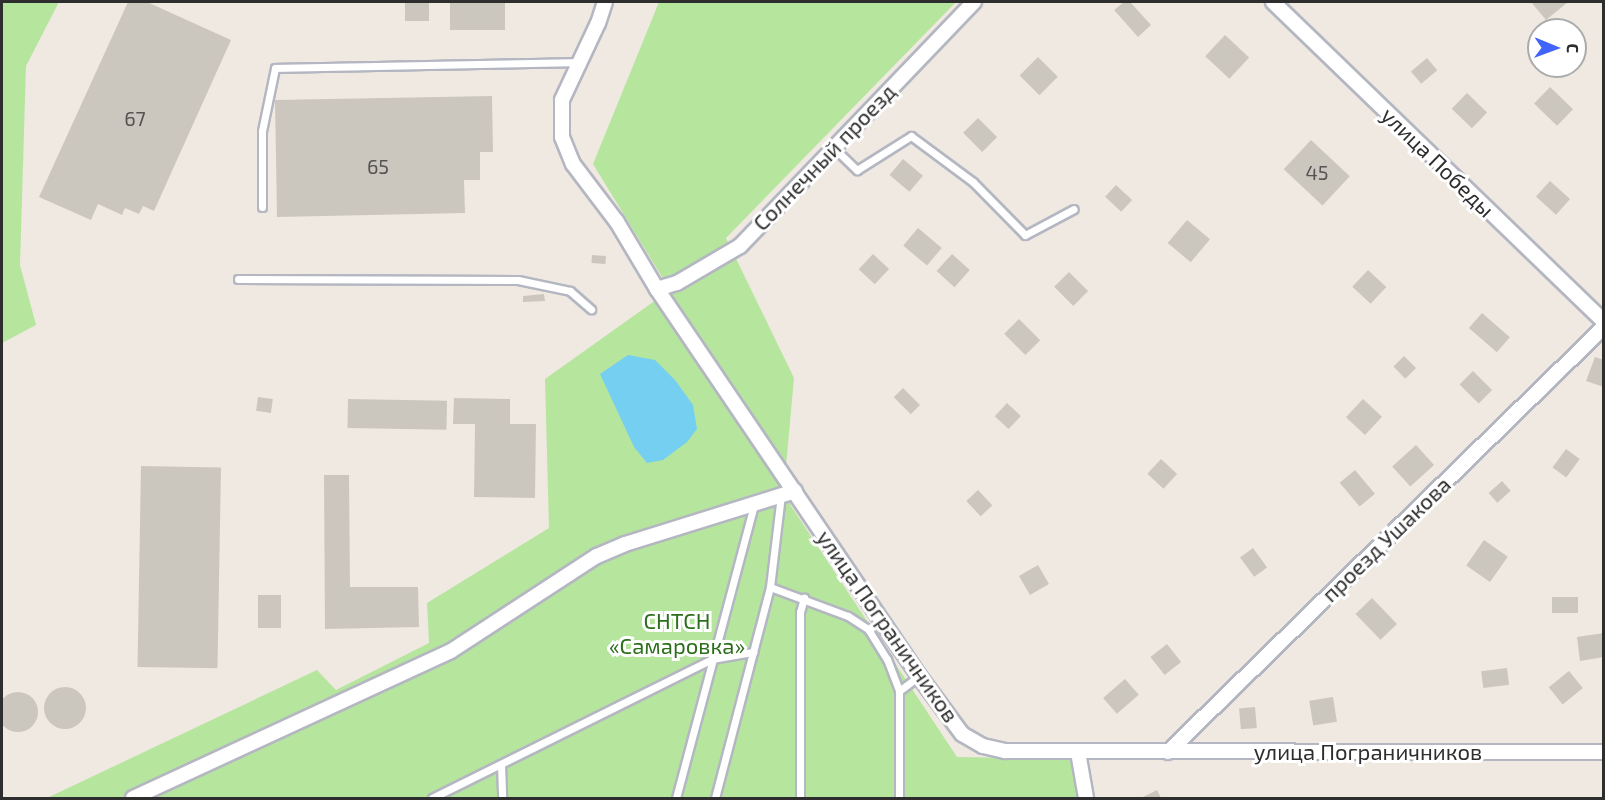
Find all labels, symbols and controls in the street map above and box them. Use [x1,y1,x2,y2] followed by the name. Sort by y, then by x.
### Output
[1527,18,1587,78] north arrow
[1564,43,1583,53] text: С
[747,78,901,236] street label: Солнечный проезд
[1376,102,1500,222] street label: улица Победы
[124,106,146,130] house number: 67
[367,154,389,178] house number: 65
[1305,160,1329,184] house number: 45
[1316,471,1456,607] street label: проезд Ушакова
[812,525,964,727] street label: улица Пограничников
[609,607,745,658] park label: СНТСН «Самаровка»
[1254,739,1482,765] street label: улица Пограничников

